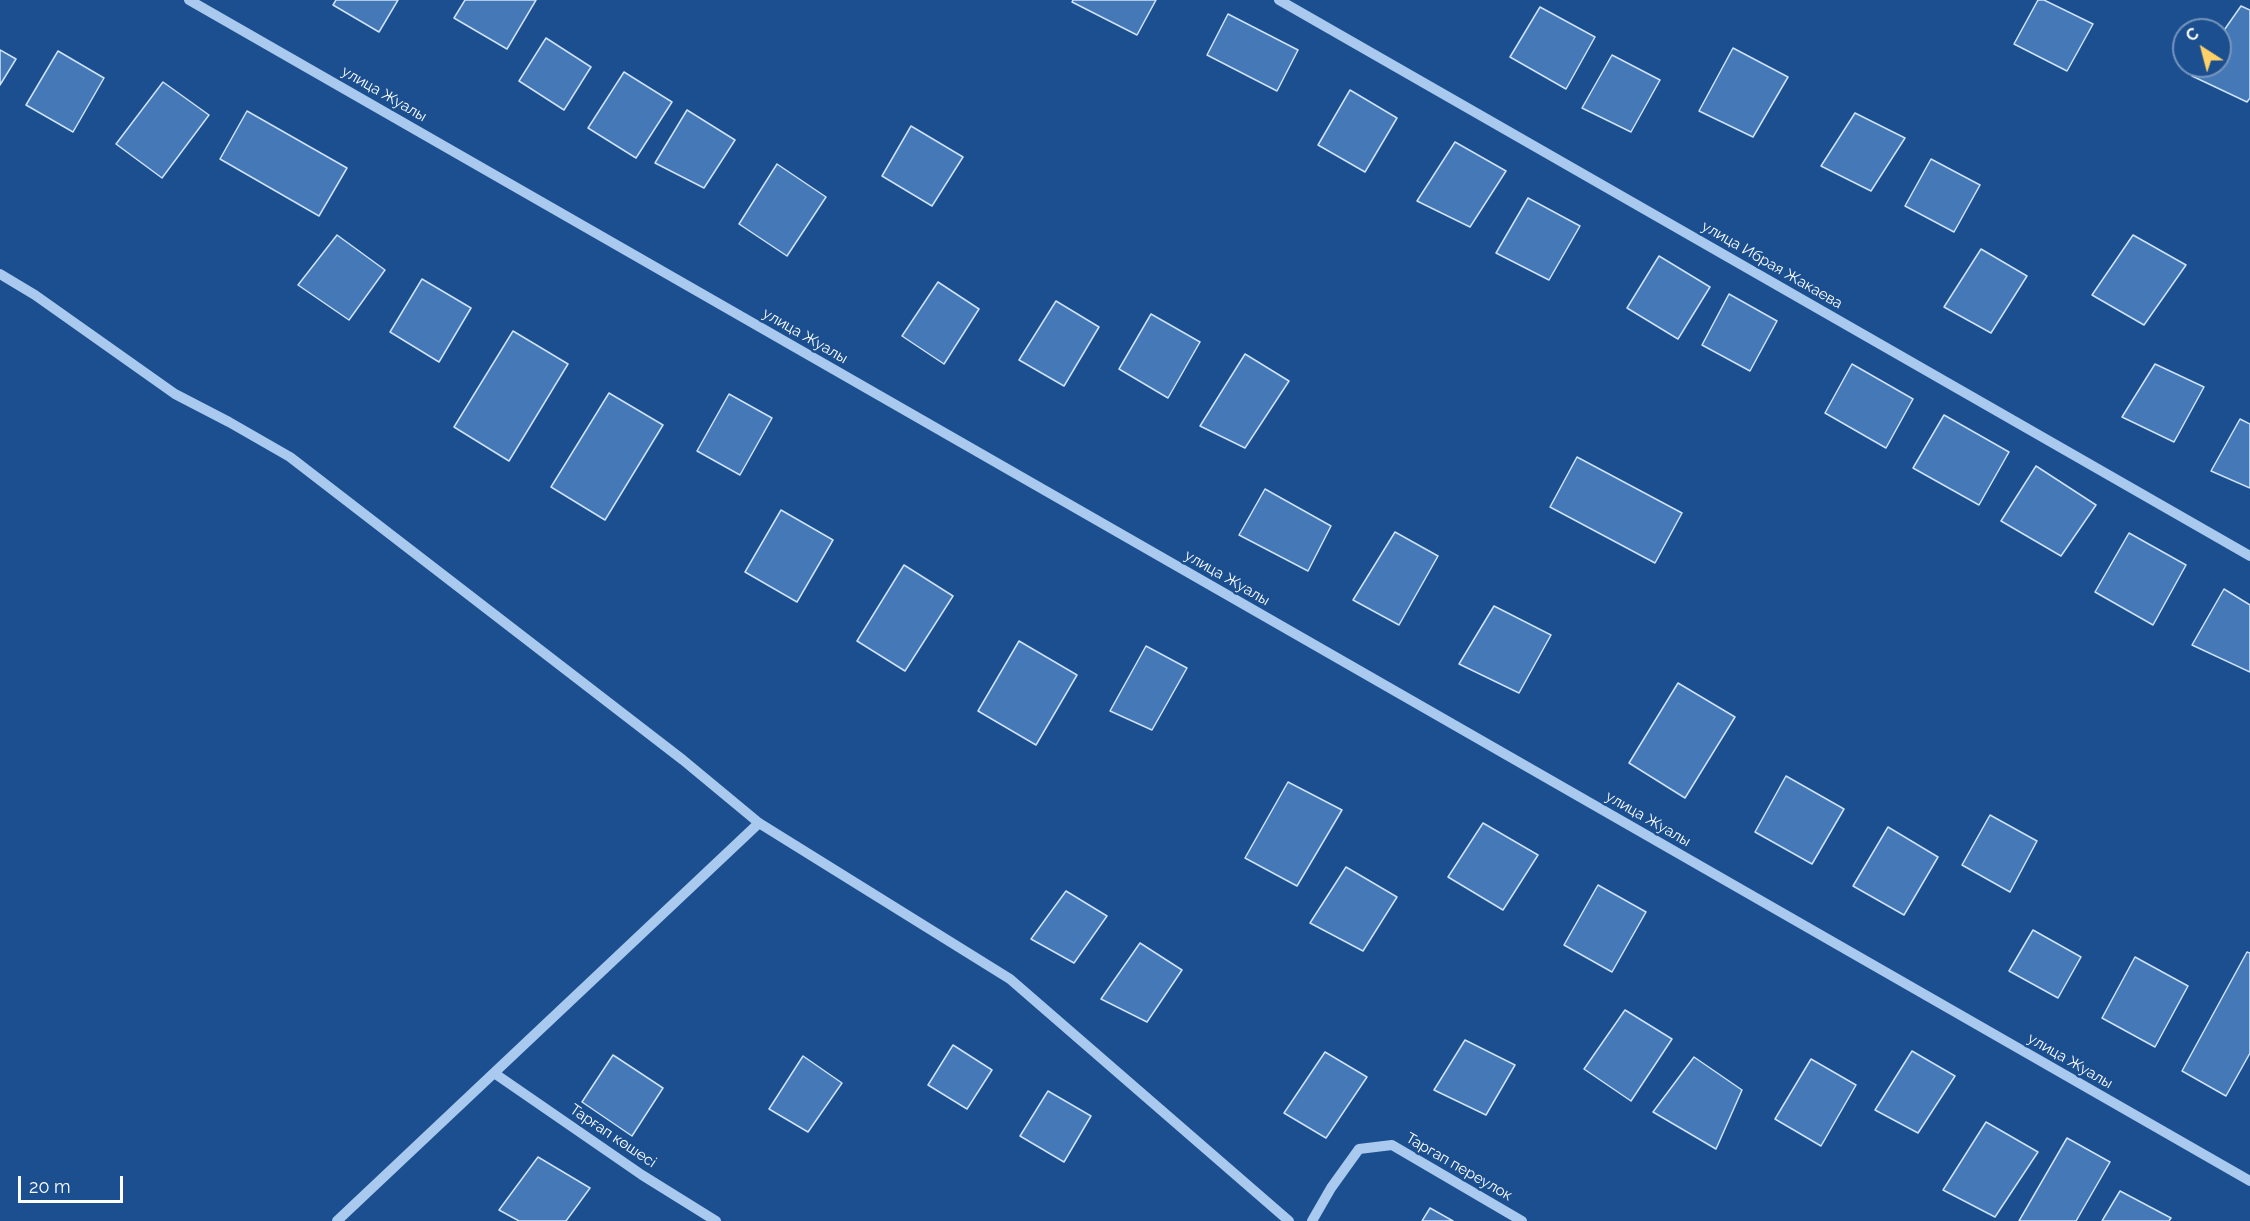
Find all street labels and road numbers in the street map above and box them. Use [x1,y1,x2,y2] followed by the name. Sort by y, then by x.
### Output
[338,62,430,126] street label: улица Жуалы
[1698,217,1846,313] street label: улица Ибрая Жакаева
[759,304,851,368] street label: улица Жуалы
[1181,546,1273,610] street label: улица Жуалы
[1602,787,1694,851] street label: улица Жуалы
[2024,1029,2116,1093] street label: улица Жуалы
[566,1100,660,1172] street label: Тарғап көшесі
[1402,1129,1516,1205] street label: Таргап переулок

